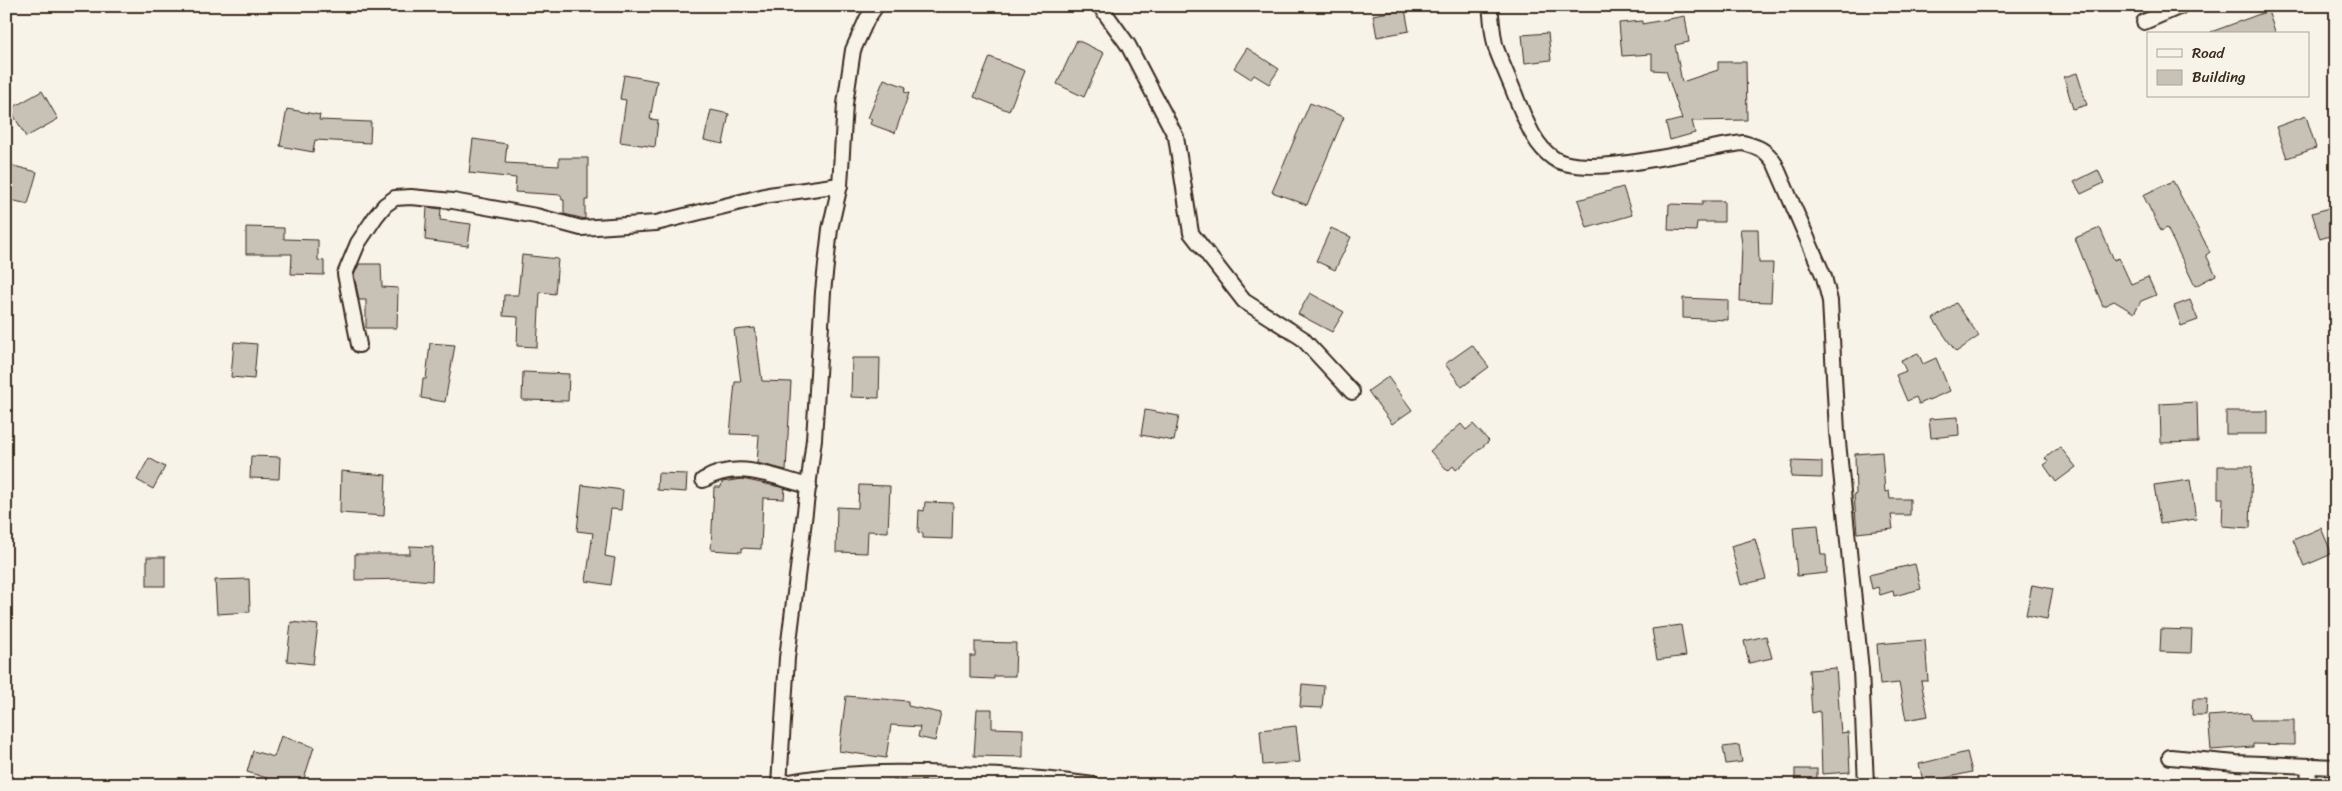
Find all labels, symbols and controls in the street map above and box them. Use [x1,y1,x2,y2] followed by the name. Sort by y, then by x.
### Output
[2147,32,2310,98] legend
[2192,40,2225,66] text: Road
[2192,64,2246,90] text: Building

